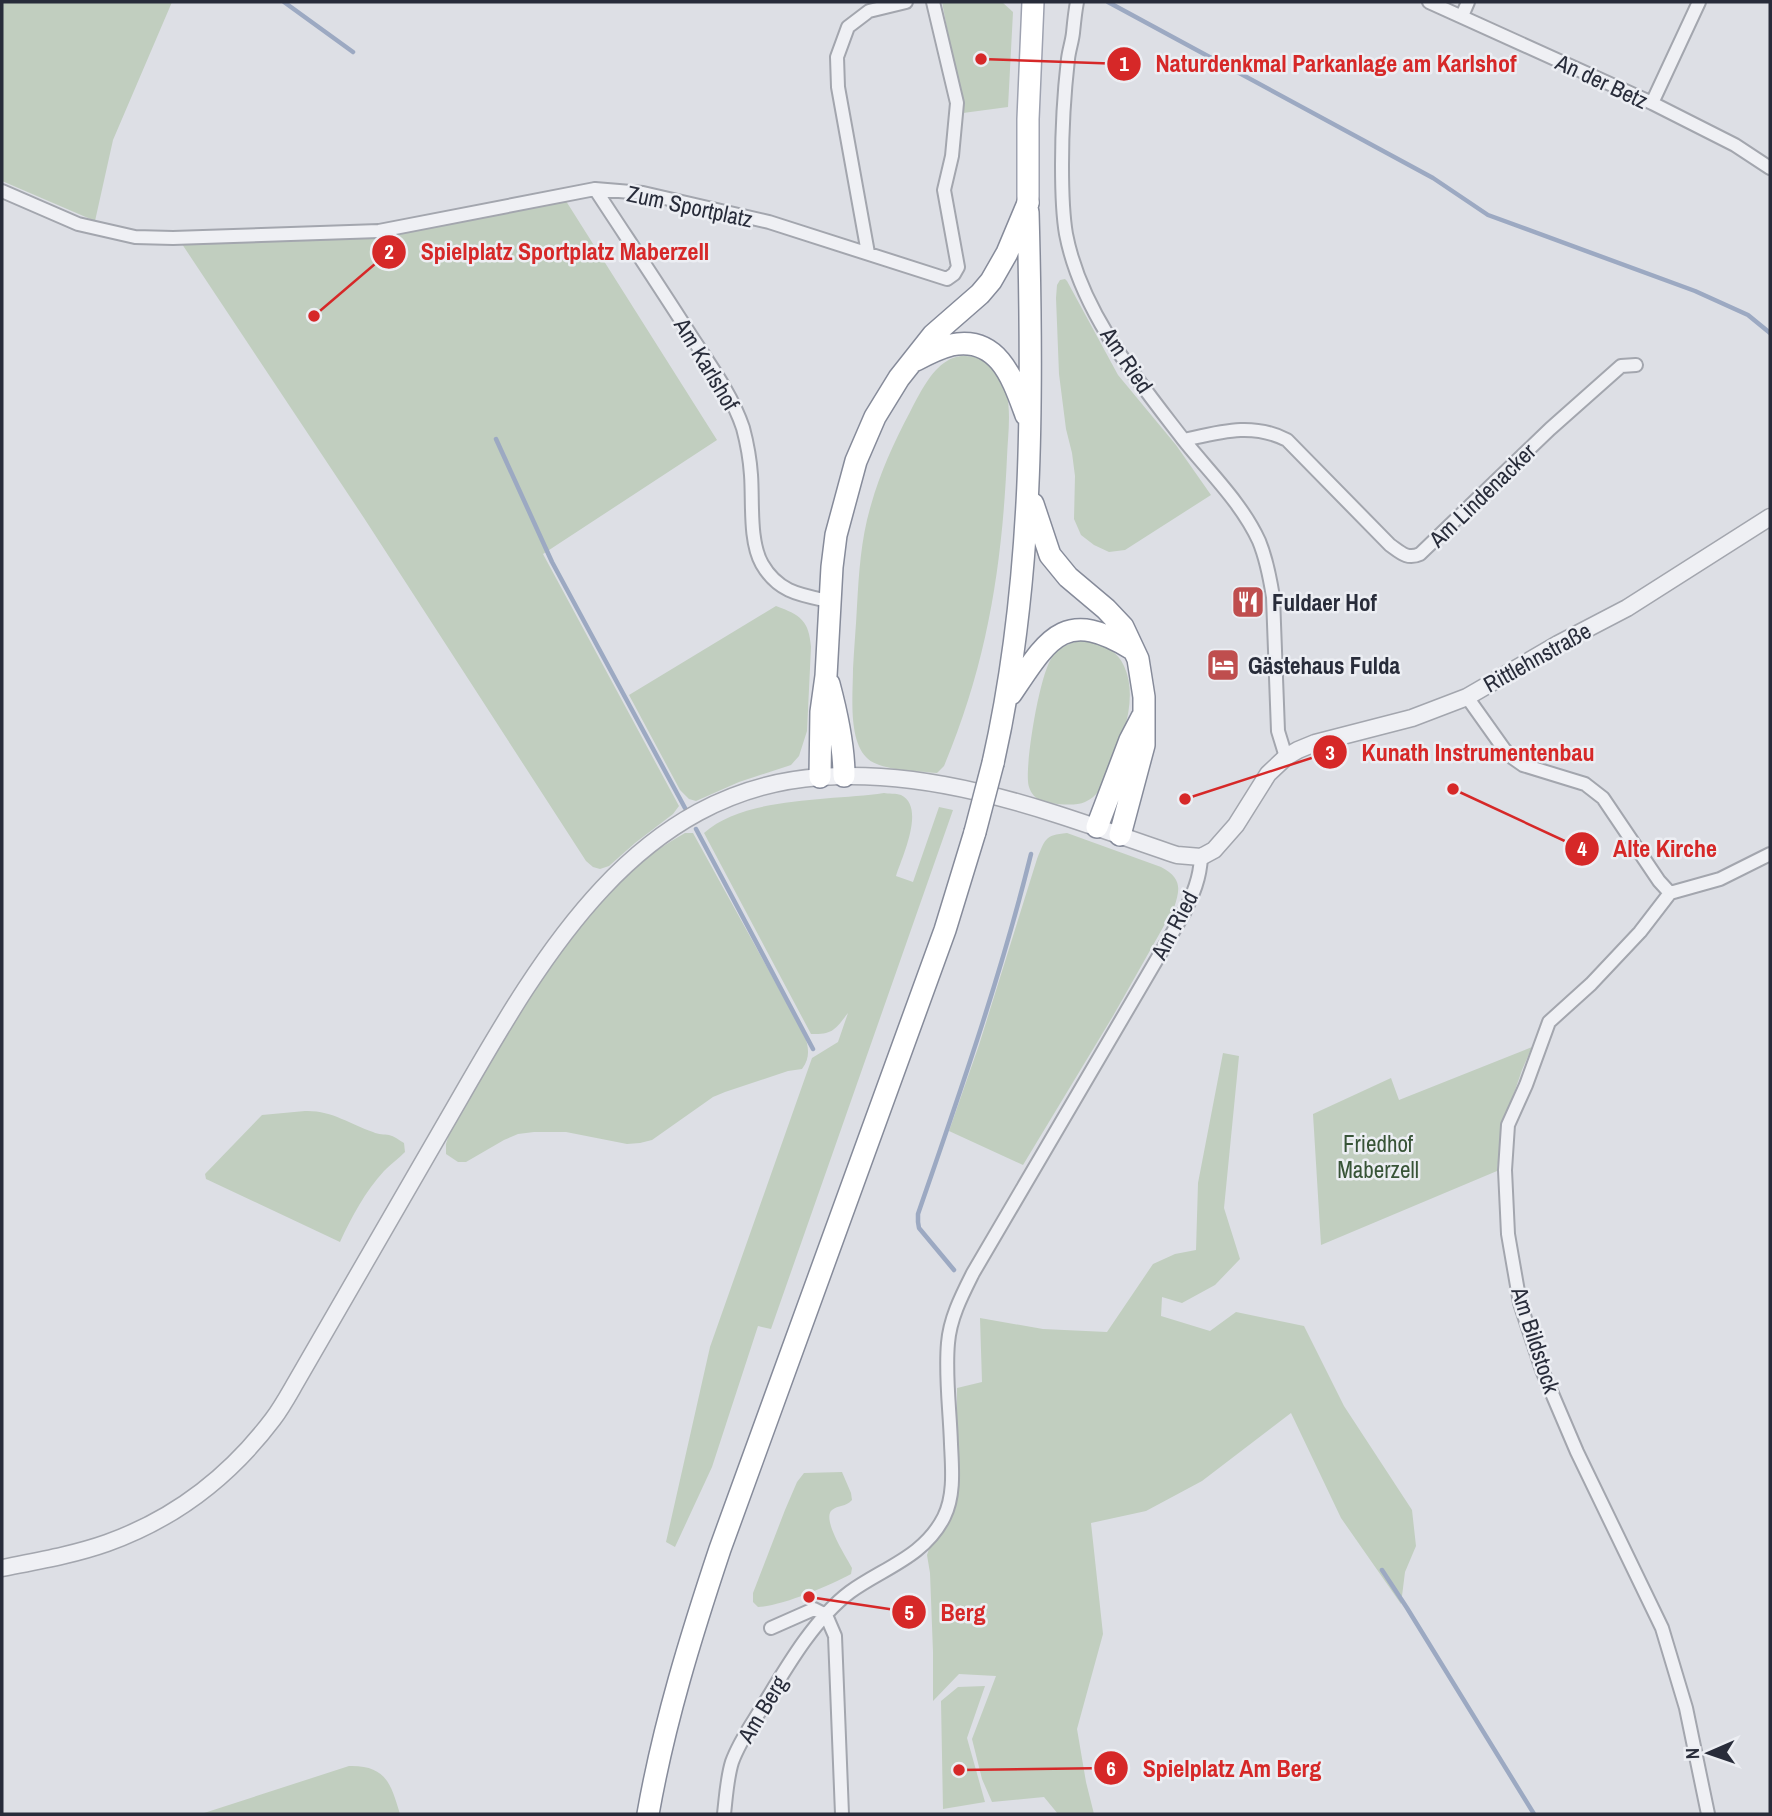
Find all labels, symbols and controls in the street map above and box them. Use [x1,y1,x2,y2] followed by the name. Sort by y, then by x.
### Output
[1106,42,1530,87] callout: Naturdenkmal Parkanlage am Karlshof
[1550,46,1653,116] street label: An der Betz
[1156,47,1517,79] text: Naturdenkmal Parkanlage am Karlshof
[1119,49,1129,78] text: 1
[624,178,756,234] street label: Zum Sportplatz
[372,229,723,274] callout: Spielplatz Sportplatz Maberzell
[421,235,709,267] text: Spielplatz Sportplatz Maberzell
[384,237,394,266] text: 2
[667,311,747,417] street label: Am Karlshof
[1093,320,1160,399] street label: Am Ried
[1421,436,1543,555] street label: Am Lindenacker
[1229,583,1267,621] restaurant icon: Fuldaer Hof
[1272,587,1378,618] place label: Fuldaer Hof
[1478,615,1596,699] street label: Rittlehnstraße
[1204,646,1242,684] hotel icon: Gästehaus Fulda
[1248,650,1400,681] place label: Gästehaus Fulda
[1313,730,1609,775] callout: Kunath Instrumentenbau
[1362,736,1594,768] text: Kunath Instrumentenbau
[1325,738,1335,767] text: 3
[1564,826,1731,871] callout: Alte Kirche
[1613,832,1717,864] text: Alte Kirche
[1577,834,1587,863] text: 4
[1143,885,1205,966] street label: Am Ried
[1337,1128,1419,1185] park label: Friedhof Maberzell
[1504,1282,1568,1398] street label: Am Bildstock
[892,1590,999,1635] callout: Berg
[941,1596,985,1628] text: Berg
[904,1598,914,1627] text: 5
[729,1669,794,1749] street label: Am Berg
[1674,1718,1744,1788] north arrow
[1093,1746,1336,1791] callout: Spielplatz Am Berg
[1679,1748,1705,1760] text: N
[1143,1752,1321,1784] text: Spielplatz Am Berg
[1106,1754,1116,1783] text: 6

